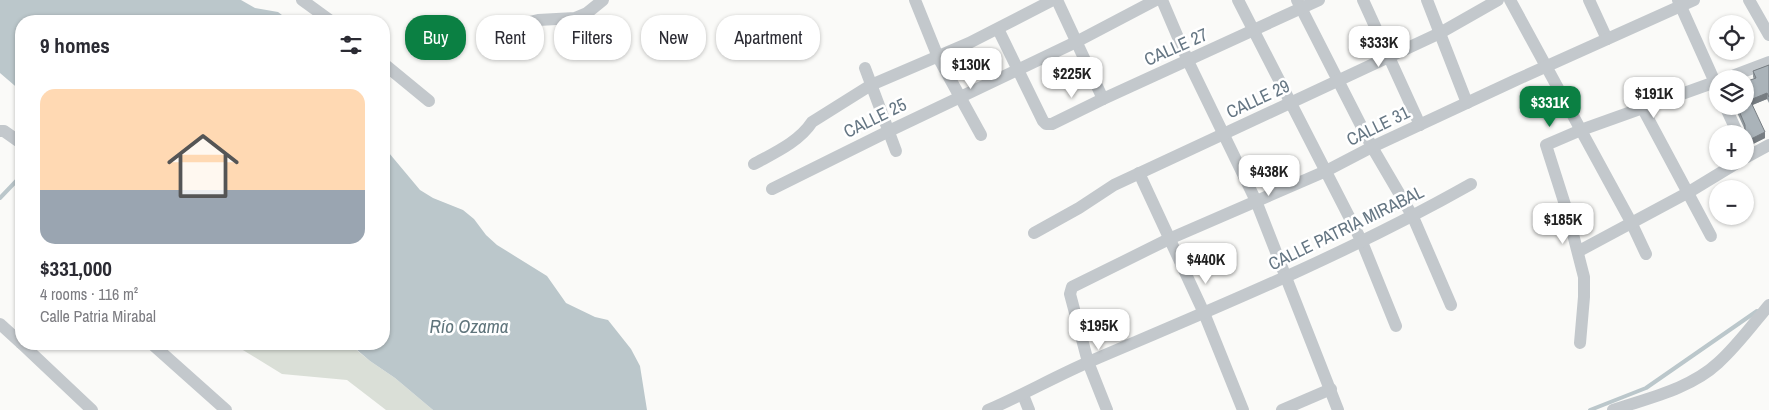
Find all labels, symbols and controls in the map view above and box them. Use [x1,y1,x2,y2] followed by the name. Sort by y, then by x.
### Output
[405,15,466,60] chip: Buy
[476,15,544,60] chip: Rent
[554,15,631,60] chip: Filters
[641,15,706,60] chip: New
[716,15,820,60] chip: Apartment
[1709,15,1754,225] map controls
[1709,15,1754,60] button: locate
[1140,21,1212,72] street label: CALLE 27
[1344,26,1414,68] pin: $333K
[40,31,110,60] text: 9 homes
[337,31,365,59] icon: filters
[1360,31,1398,53] text: $333K
[936,48,1006,90] pin: $130K
[952,53,990,75] text: $130K
[1037,56,1107,99] pin: $225K
[1053,62,1091,84] text: $225K
[1709,70,1754,115] button: layers
[1222,73,1294,124] street label: CALLE 29
[1619,76,1689,119] pin: $191K
[1635,82,1673,104] text: $191K
[1515,86,1585,128] pin: $331K
[1531,91,1569,113] text: $331K
[839,92,911,144] street label: CALLE 25
[1342,99,1414,152] street label: CALLE 31
[158,121,248,211] icon: home
[1709,125,1754,170] button: +
[1234,154,1304,197] pin: $438K
[1250,160,1288,182] text: $438K
[1264,179,1428,276] street label: CALLE PATRIA MIRABAL
[1709,180,1754,225] button: −
[1528,202,1598,245] pin: $185K
[1544,208,1582,230] text: $185K
[1171,242,1241,285] pin: $440K
[1187,248,1225,270] text: $440K
[40,254,112,283] text: $331,000
[40,283,138,305] text: 4 rooms · 116 m²
[40,305,156,327] text: Calle Patria Mirabal
[1064,308,1134,351] pin: $195K
[430,313,509,339] water label: Río Ozama
[1080,314,1118,336] text: $195K

